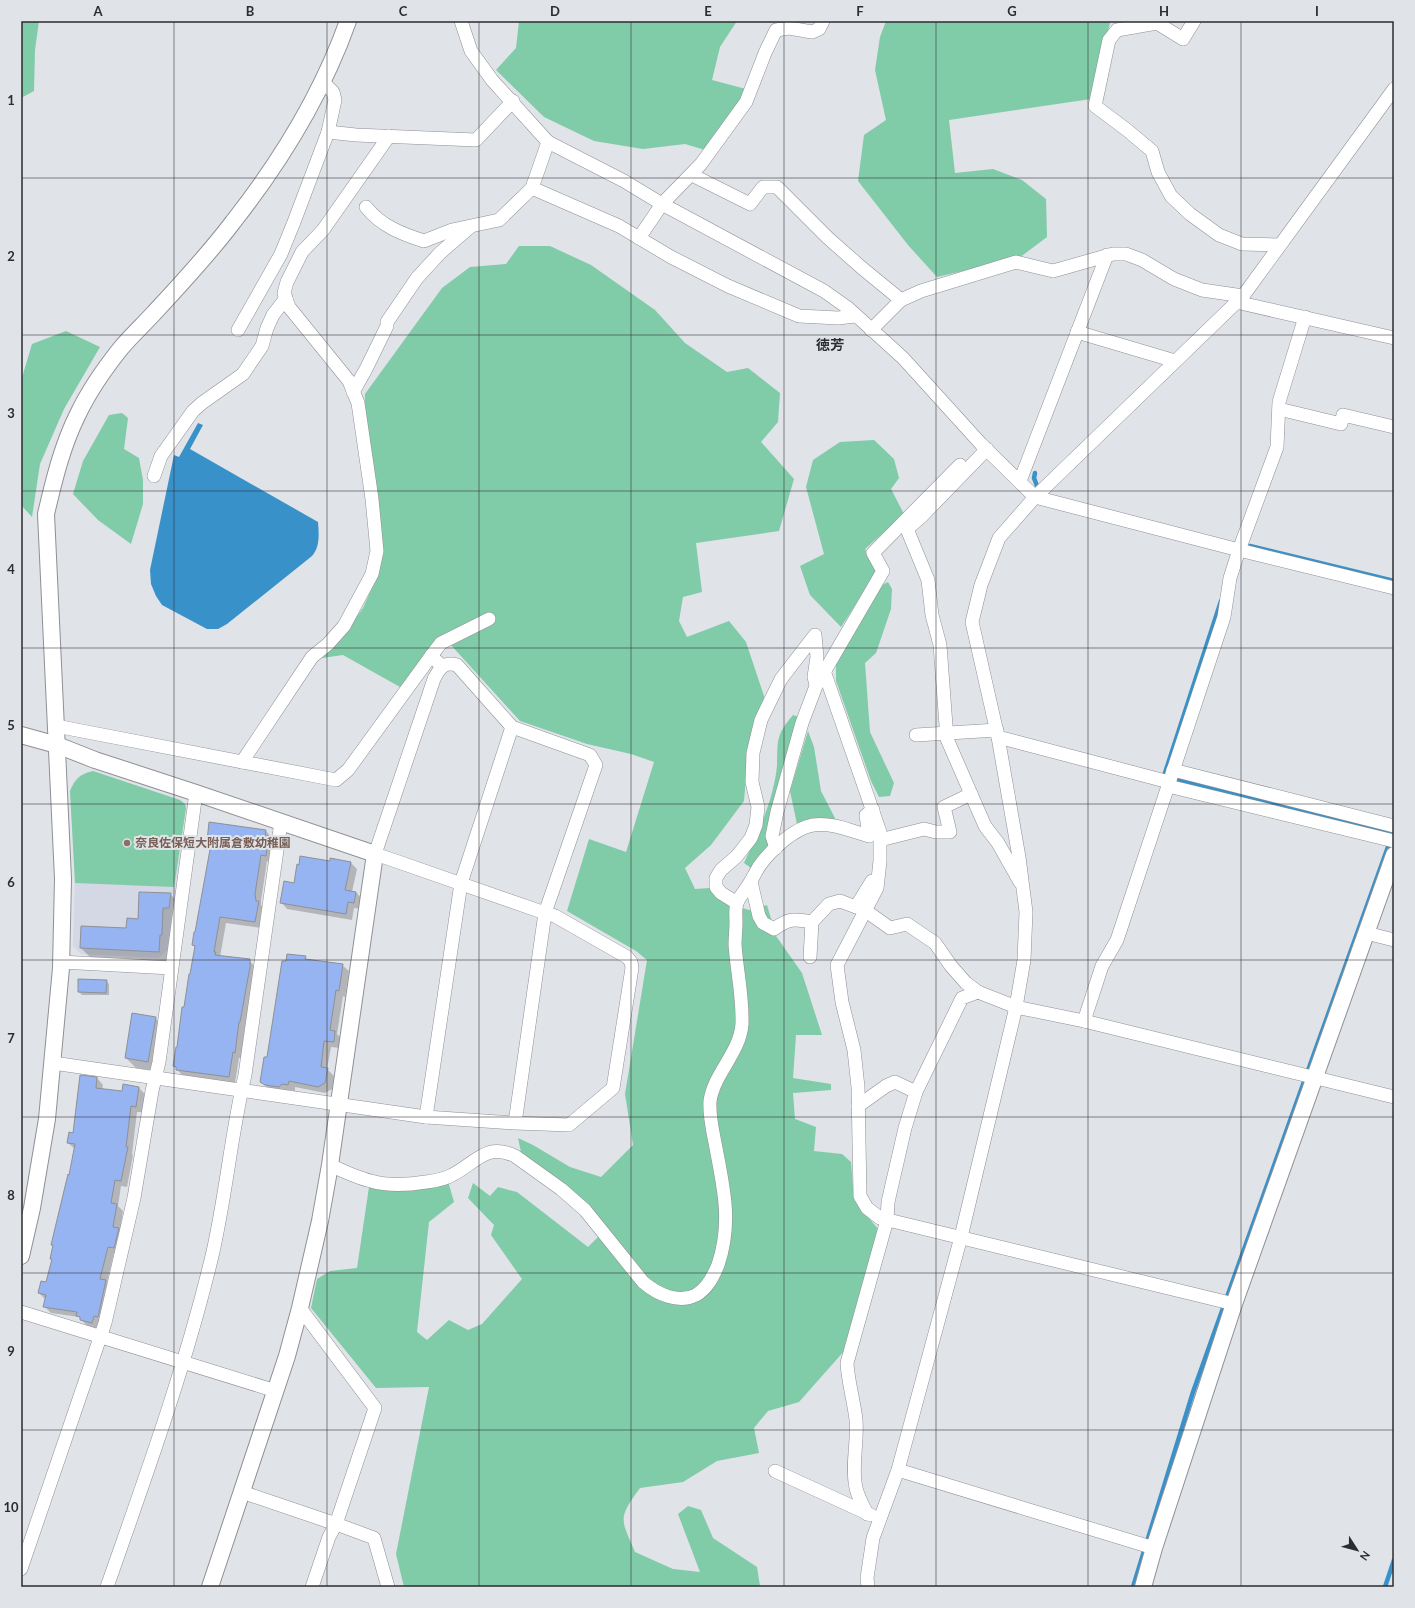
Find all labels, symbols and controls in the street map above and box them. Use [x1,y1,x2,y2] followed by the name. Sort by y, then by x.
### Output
[92,3,103,19] text: A
[246,3,255,19] text: B
[399,3,408,19] text: C
[550,3,560,19] text: D
[704,3,712,19] text: E
[856,3,864,19] text: F
[1007,3,1017,19] text: G
[1159,3,1169,19] text: H
[1315,3,1319,19] text: I
[7,92,15,108] text: 1
[7,248,15,264] text: 2
[816,336,844,353] district label: 徳芳
[7,405,15,421] text: 3
[7,561,15,577] text: 4
[7,717,15,733] text: 5
[135,835,291,850] place label: 奈良佐保短大附属倉敷幼稚園
[122,838,132,848] marker: 奈良佐保短大附属倉敷幼稚園
[7,874,15,890] text: 6
[7,1030,15,1046] text: 7
[7,1187,15,1203] text: 8
[7,1343,15,1359] text: 9
[3,1499,19,1515] text: 10
[1337,1530,1377,1570] north arrow
[1358,1549,1373,1563] text: N

